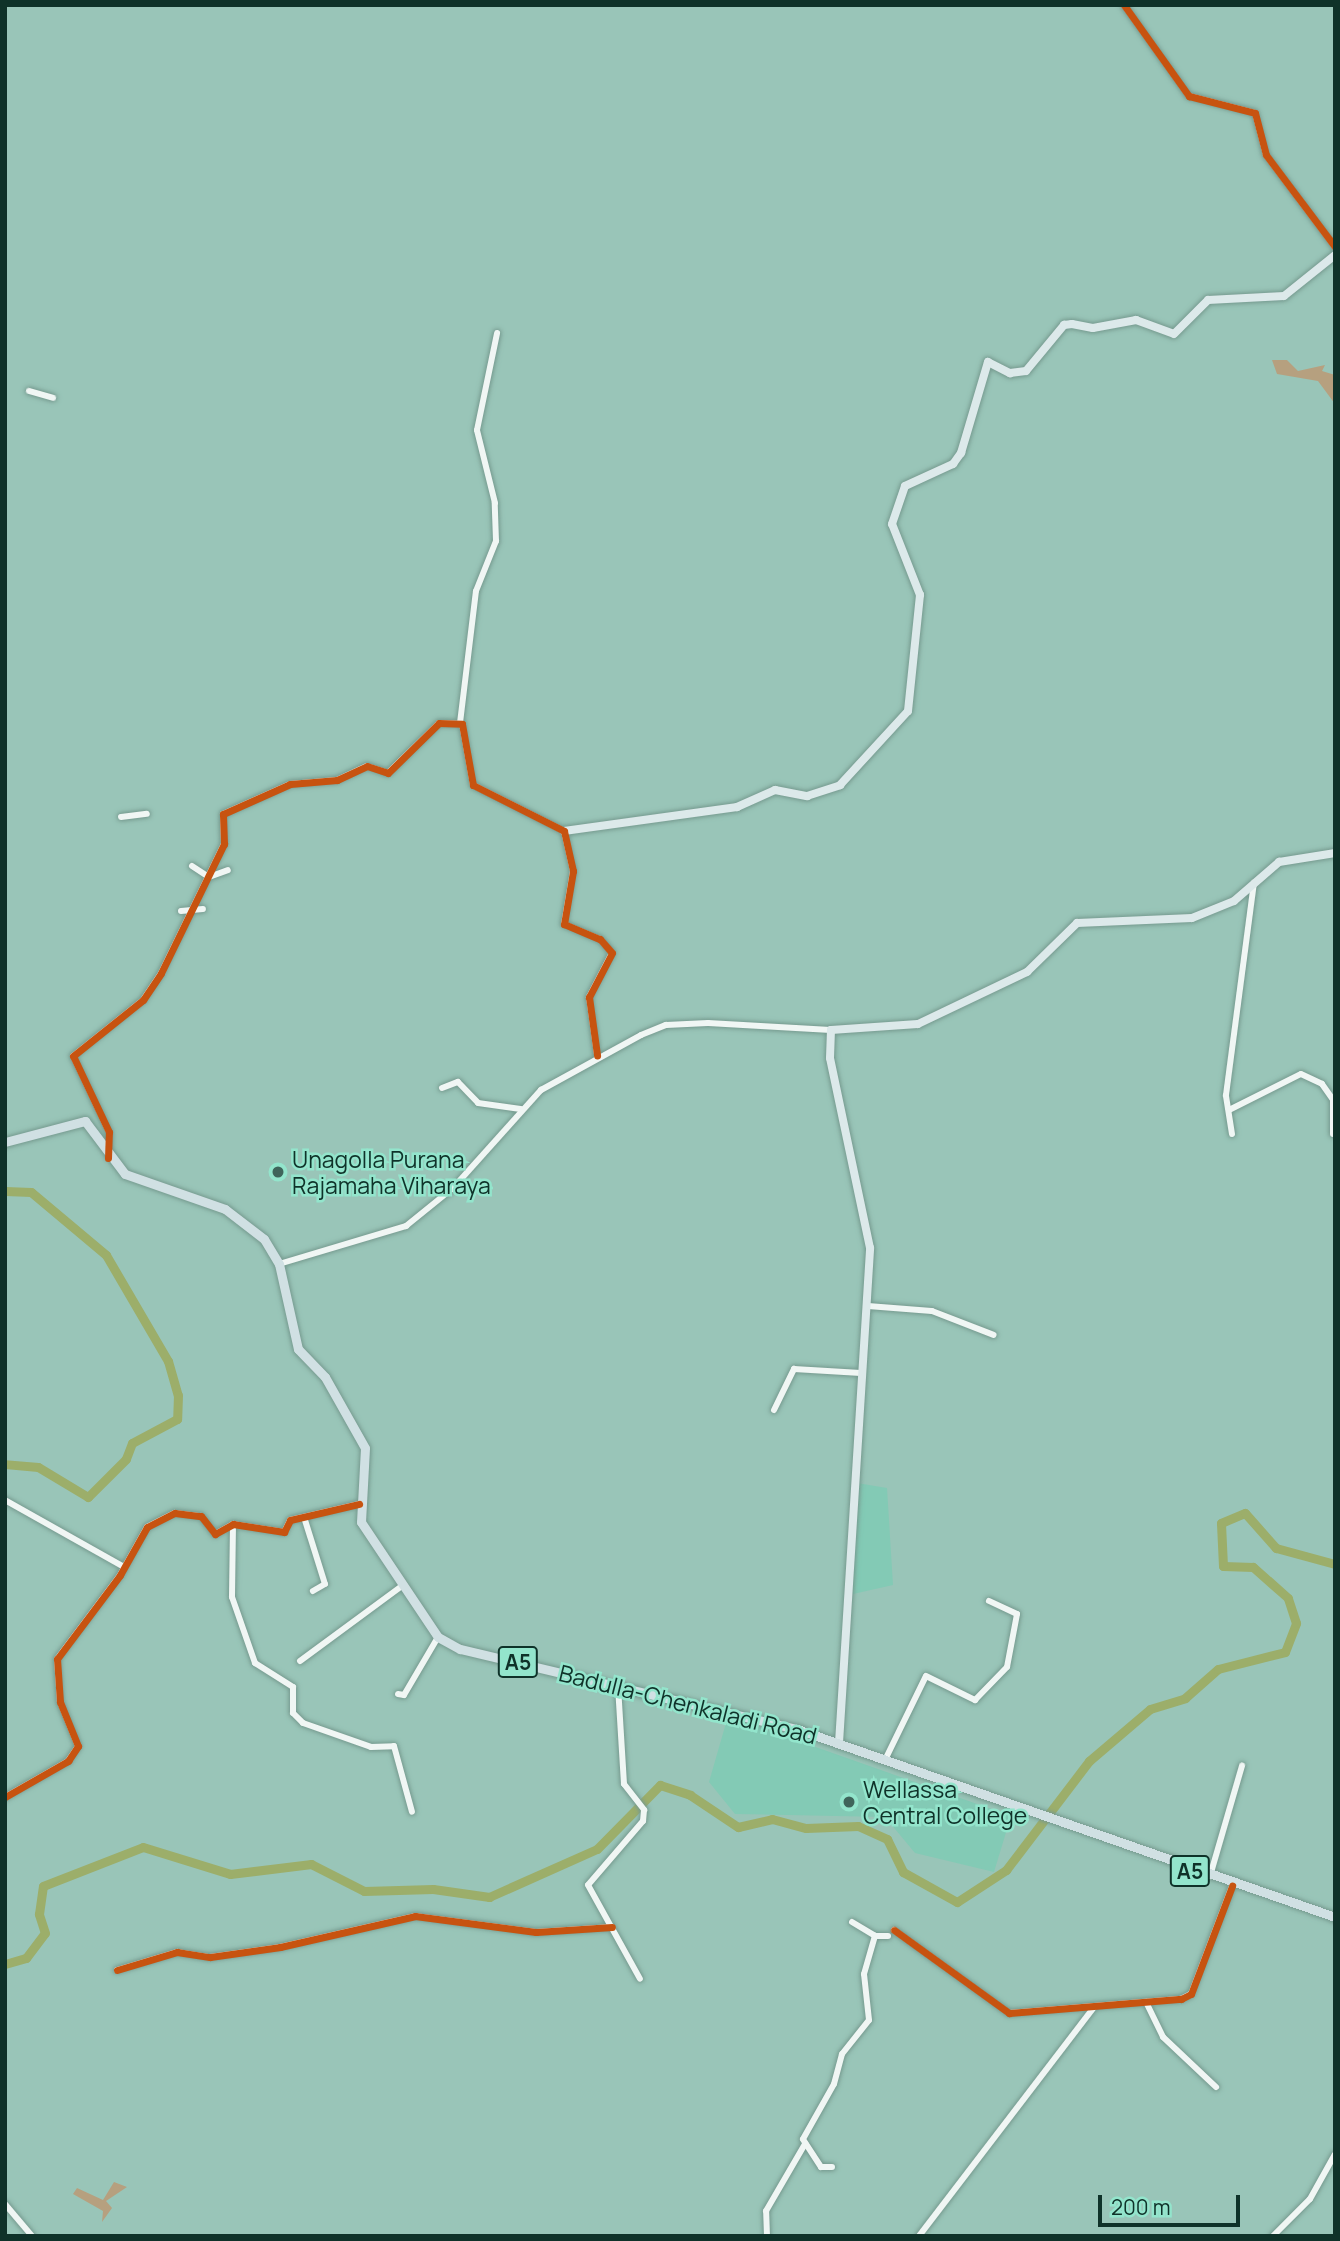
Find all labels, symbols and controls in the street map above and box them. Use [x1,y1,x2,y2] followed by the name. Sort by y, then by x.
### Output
[292,1145,491,1199] place label: Unagolla Purana Rajamaha Viharaya
[270,1164,286,1180] marker: Unagolla Purana Rajamaha Viharaya
[497,1644,539,1680] road number: A5
[556,1659,820,1749] street label: Badulla-Chenkaladi Road
[863,1775,1027,1829] place label: Wellassa Central College
[841,1794,857,1810] marker: Wellassa Central College
[1169,1854,1211,1888] road number: A5
[1102,2182,1244,2226] scale bar
[1111,2193,1171,2221] text: 200 m

